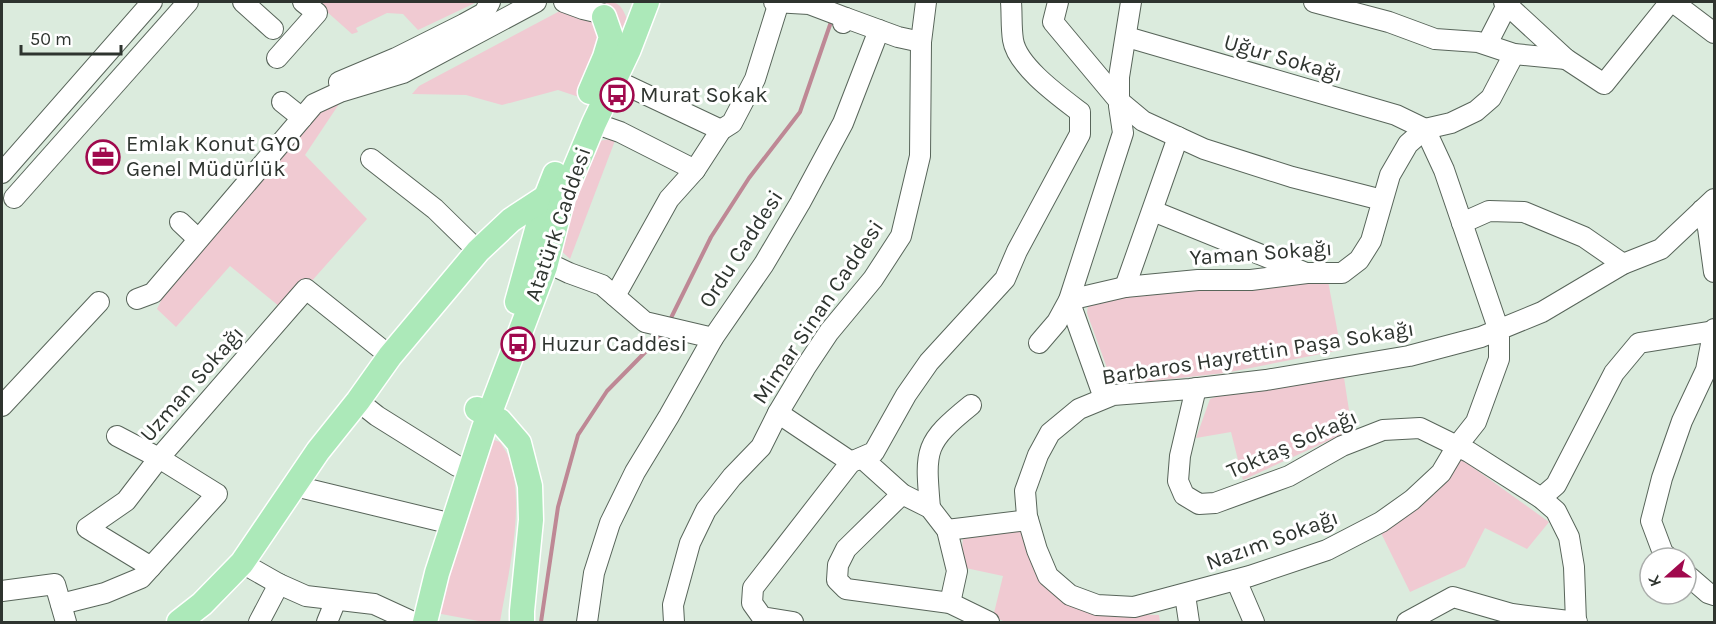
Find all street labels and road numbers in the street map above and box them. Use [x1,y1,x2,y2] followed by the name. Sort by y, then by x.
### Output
[1221,29,1345,87] street label: Uğur Sokağı
[519,144,597,304] street label: Atatürk Caddesi
[693,185,789,313] street label: Ordu Caddesi
[747,215,889,409] street label: Mimar Sinan Caddesi
[1189,235,1333,271] street label: Yaman Sokağı
[1100,315,1416,391] street label: Barbaros Hayrettin Paşa Sokağı
[135,321,249,447] street label: Uzman Sokağı
[1223,404,1361,484] street label: Toktaş Sokağı
[1202,504,1342,576] street label: Nazım Sokağı

